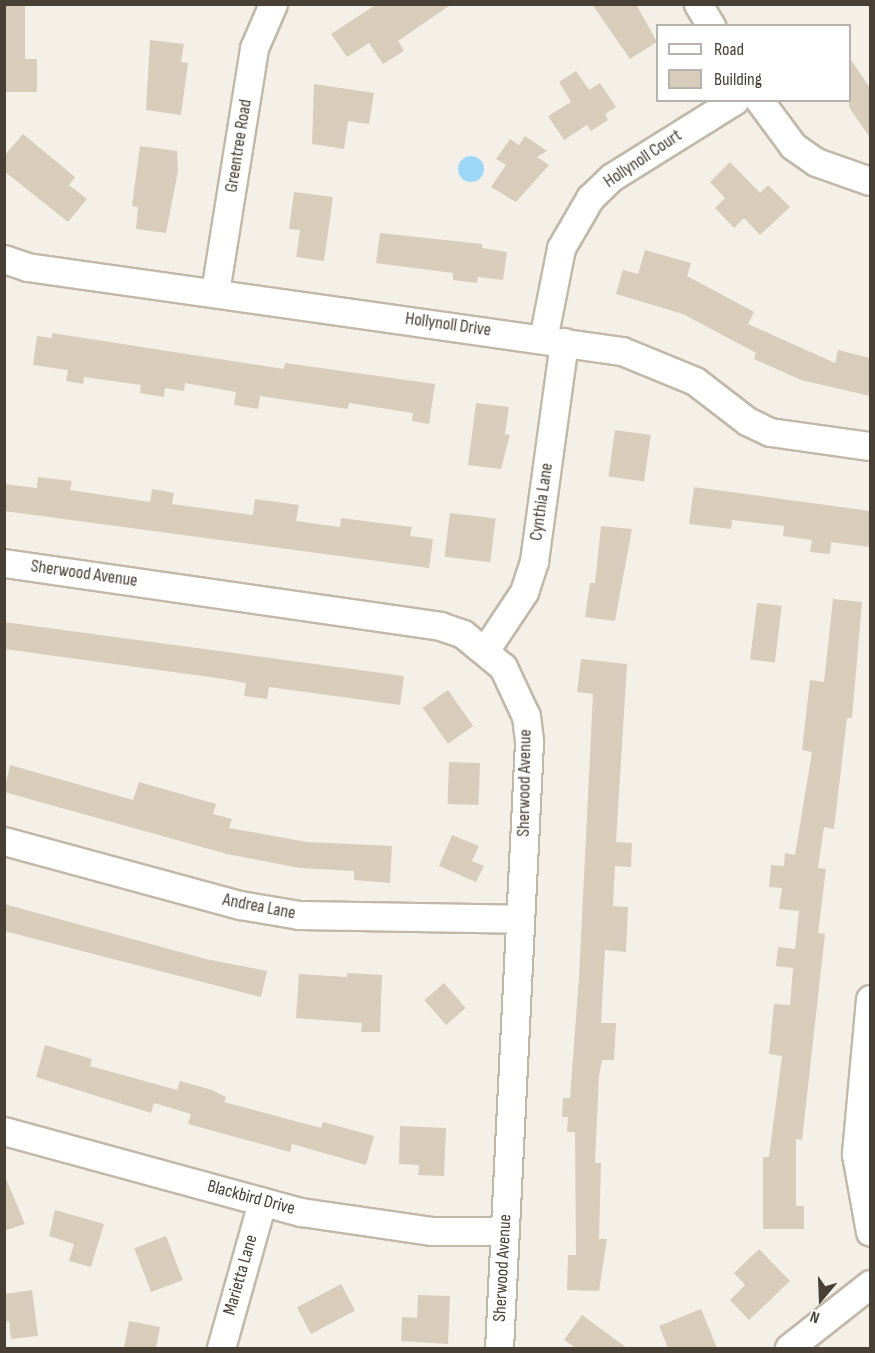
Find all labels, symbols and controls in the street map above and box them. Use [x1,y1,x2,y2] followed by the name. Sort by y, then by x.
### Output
[656,24,851,102] legend
[714,39,744,60] text: Road
[714,69,762,90] text: Building
[221,98,257,194] street label: Greentree Road
[600,125,686,193] street label: Hollynoll Court
[404,308,492,342] street label: Hollynoll Drive
[526,462,558,542] street label: Cynthia Lane
[29,556,139,592] street label: Sherwood Avenue
[513,729,537,837] street label: Sherwood Avenue
[221,889,297,925] street label: Andrea Lane
[205,1176,297,1220] street label: Blackbird Drive
[489,1214,517,1322] street label: Sherwood Avenue
[219,1232,263,1318] street label: Marietta Lane
[791,1269,851,1329] north arrow
[808,1306,822,1327] text: N

